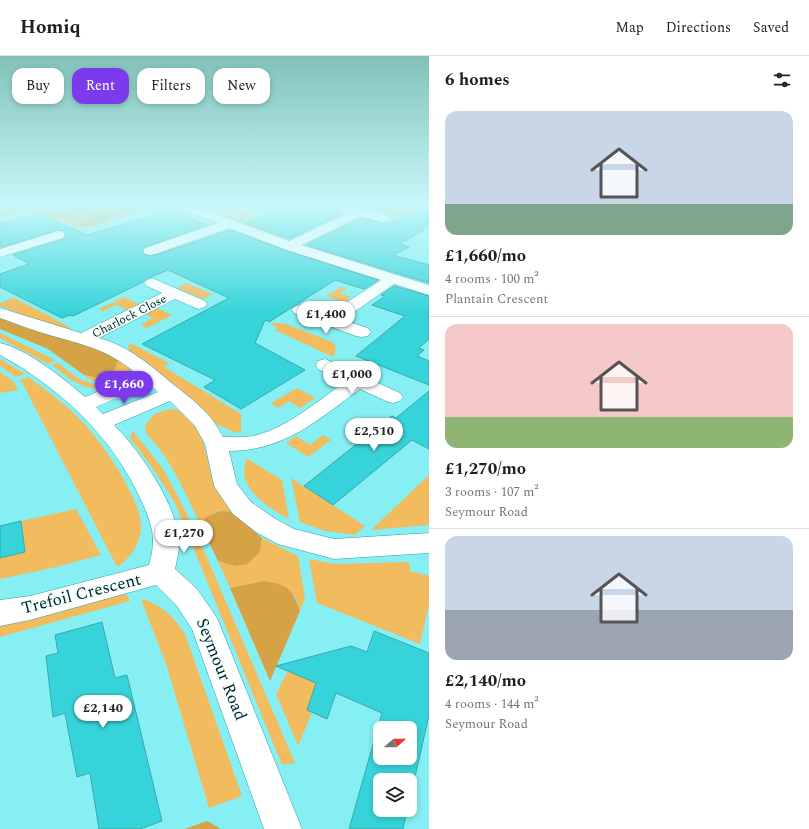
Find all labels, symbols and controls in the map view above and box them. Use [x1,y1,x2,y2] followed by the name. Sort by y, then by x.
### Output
[20,13,81,42] text: Homiq
[616,17,644,38] text: Map
[666,17,731,38] text: Directions
[753,17,789,38] text: Saved
[445,67,510,93] text: 6 homes
[12,68,64,104] chip: Buy
[72,68,129,104] chip: Rent
[137,68,205,104] chip: Filters
[213,68,270,104] chip: New
[771,69,793,91] icon: filters
[583,137,655,209] icon: home
[445,243,526,269] text: £1,660/mo
[445,269,539,289] text: 4 rooms · 100 m²
[89,289,170,343] street label: Charlock Close
[445,289,548,309] text: Plantain Crescent
[293,301,359,335] pin: £1,400
[306,304,346,324] text: £1,400
[583,350,655,422] icon: home
[319,361,385,395] pin: £1,000
[332,364,372,384] text: £1,000
[91,371,157,405] pin: £1,660
[104,374,144,394] text: £1,660
[341,418,407,452] pin: £2,510
[354,421,394,441] text: £2,510
[445,456,526,482] text: £1,270/mo
[445,482,539,502] text: 3 rooms · 107 m²
[445,502,528,522] text: Seymour Road
[151,520,217,554] pin: £1,270
[164,523,204,543] text: £1,270
[583,562,655,634] icon: home
[19,567,144,621] street label: Trefoil Crescent
[189,614,253,725] street label: Seymour Road
[445,668,526,694] text: £2,140/mo
[445,694,539,714] text: 4 rooms · 144 m²
[70,695,136,729] pin: £2,140
[83,698,123,718] text: £2,140
[445,714,528,734] text: Seymour Road
[373,721,417,765] north arrow
[373,721,417,817] map controls
[373,773,417,817] button: layers

